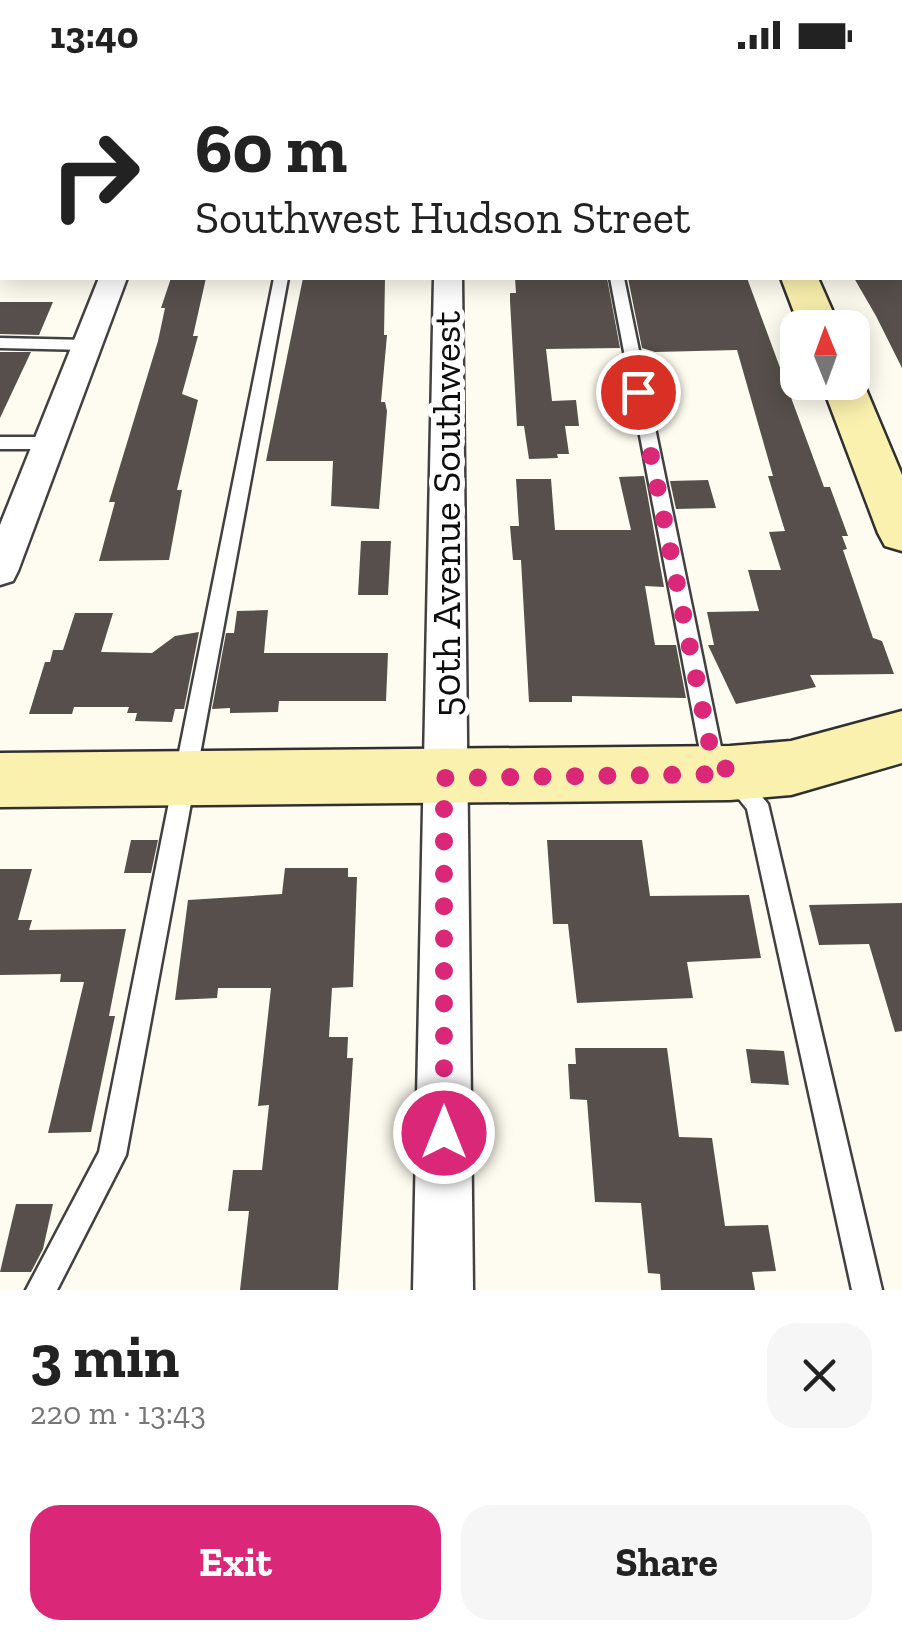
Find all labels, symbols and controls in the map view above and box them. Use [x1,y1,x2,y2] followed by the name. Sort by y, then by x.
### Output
[50,12,139,58] text: 13:40
[195,106,347,190] text: 60 m
[30,110,160,240] icon: right
[195,191,691,245] text: Southwest Hudson Street
[780,310,870,400] north arrow
[780,310,870,400] map controls
[422,311,470,717] street label: 50th Avenue Southwest
[596,350,681,435] pin
[611,365,666,420] icon: arrive
[392,1081,496,1185] position arrow
[30,1320,179,1392] text: 3 min
[767,1323,872,1428] button: close
[30,1394,206,1432] text: 220 m · 13:43
[30,1505,441,1620] button: Exit
[461,1505,872,1620] button: Share

